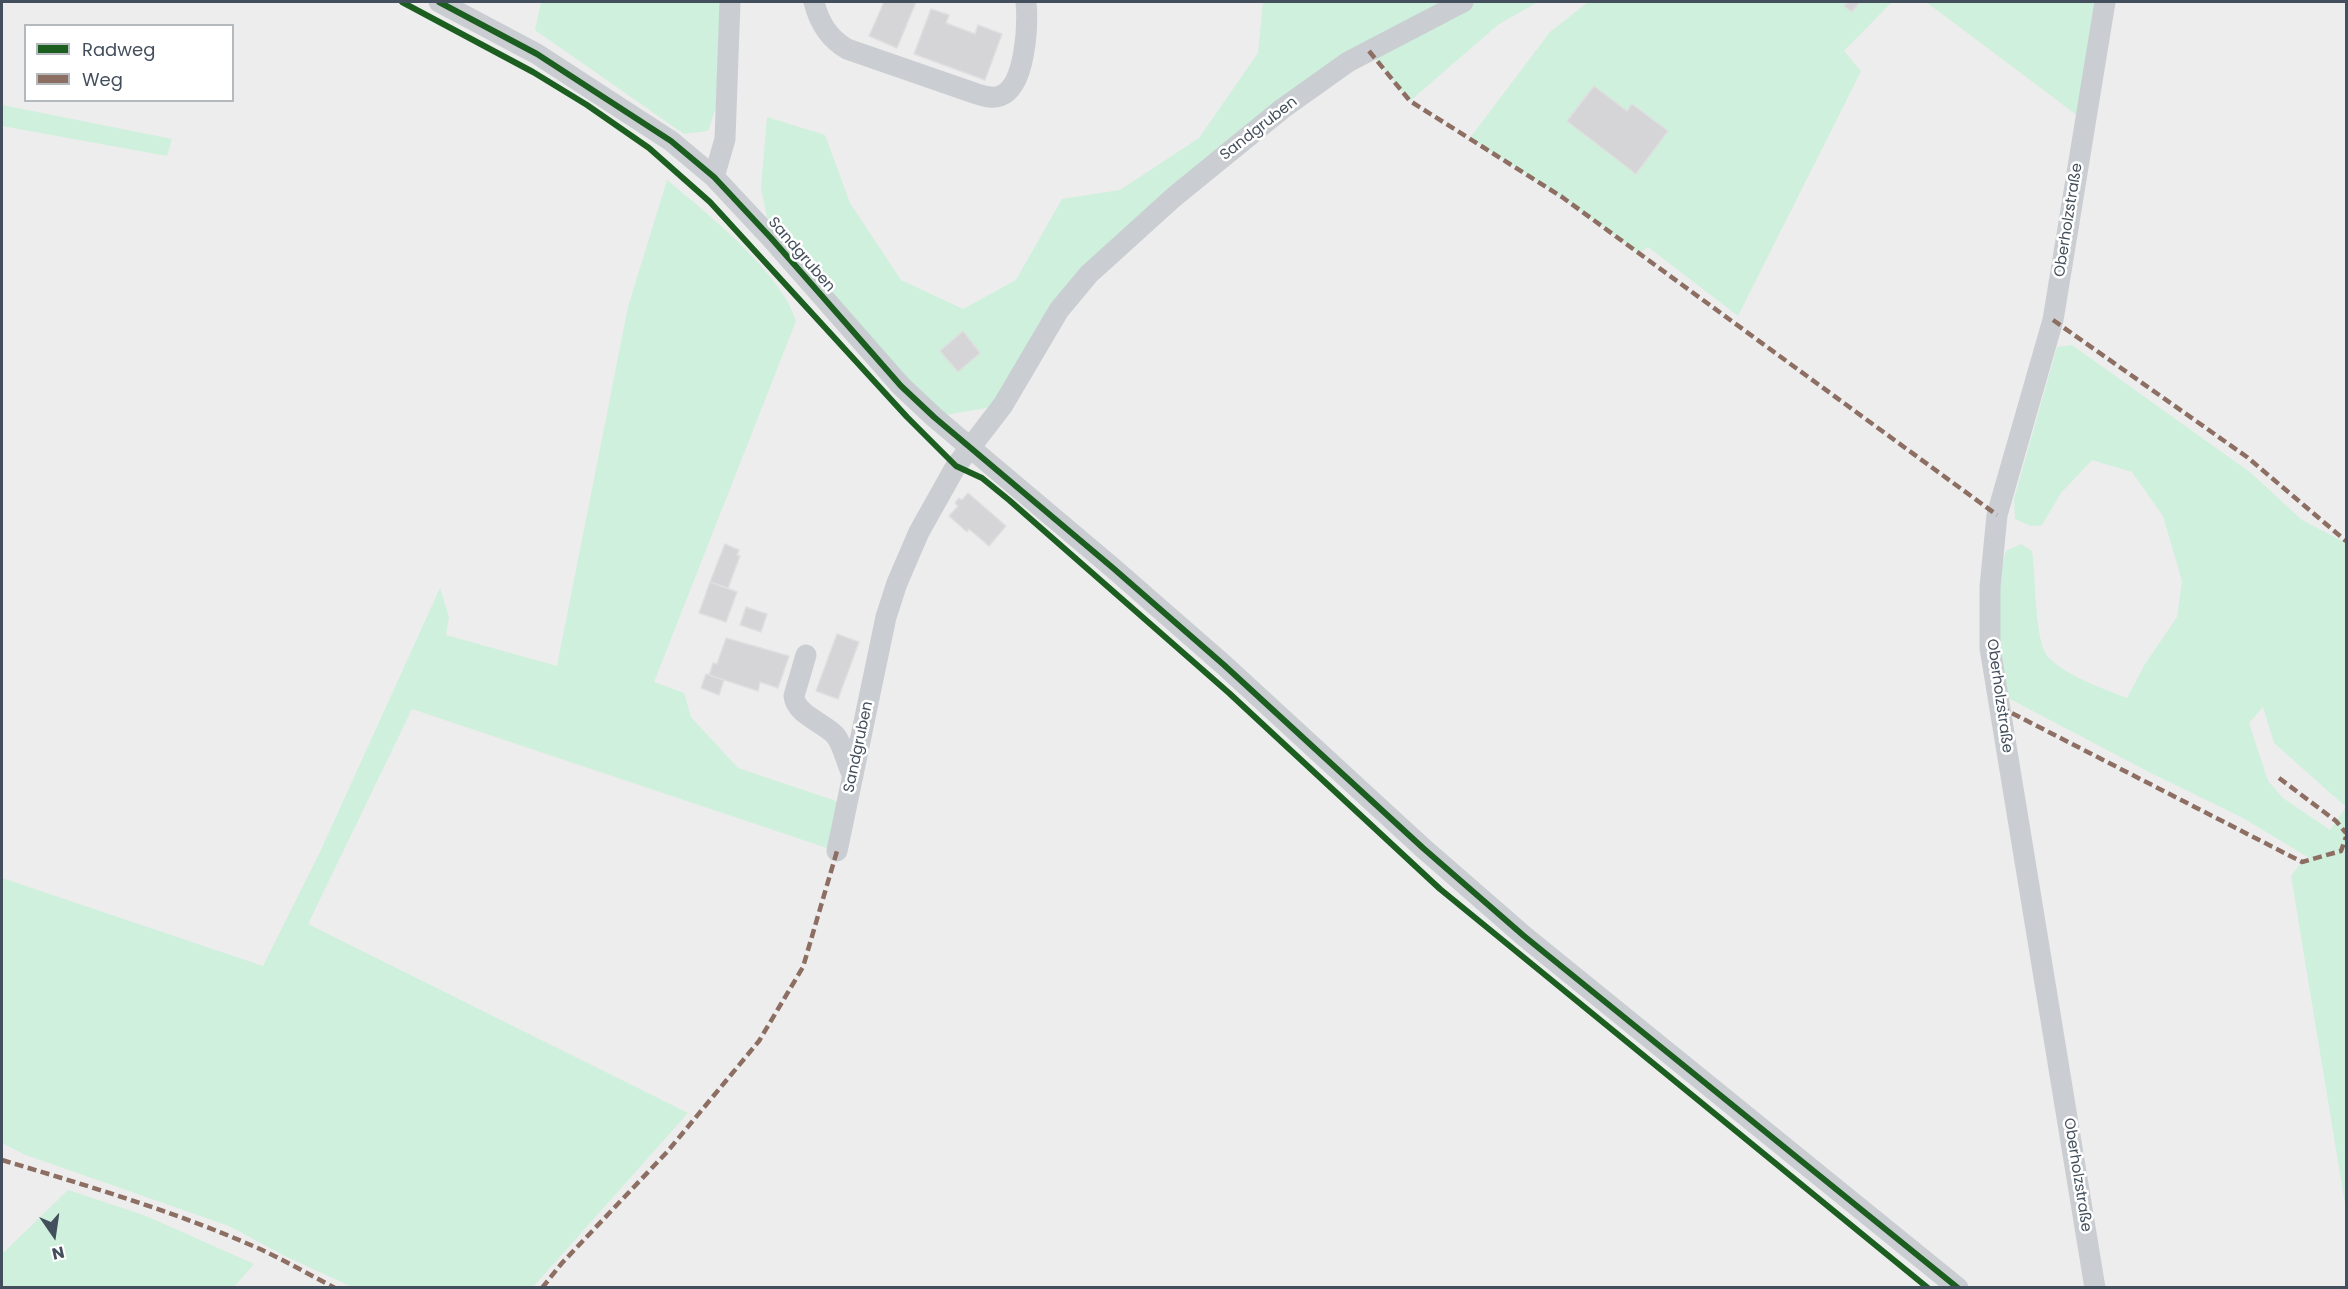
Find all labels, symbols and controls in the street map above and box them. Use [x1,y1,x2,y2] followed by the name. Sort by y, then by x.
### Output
[24,24,234,102] legend
[82,37,155,62] text: Radweg
[82,67,123,92] text: Weg
[1217,93,1301,165] street label: Sandgruben
[2051,162,2087,278] street label: Oberholzstraße
[764,214,838,296] street label: Sandgruben
[1982,638,2016,754] street label: Oberholzstraße
[841,700,877,794] street label: Sandgruben
[2059,1117,2095,1233] street label: Oberholzstraße
[24,1205,84,1265] north arrow
[50,1240,67,1266] text: N

